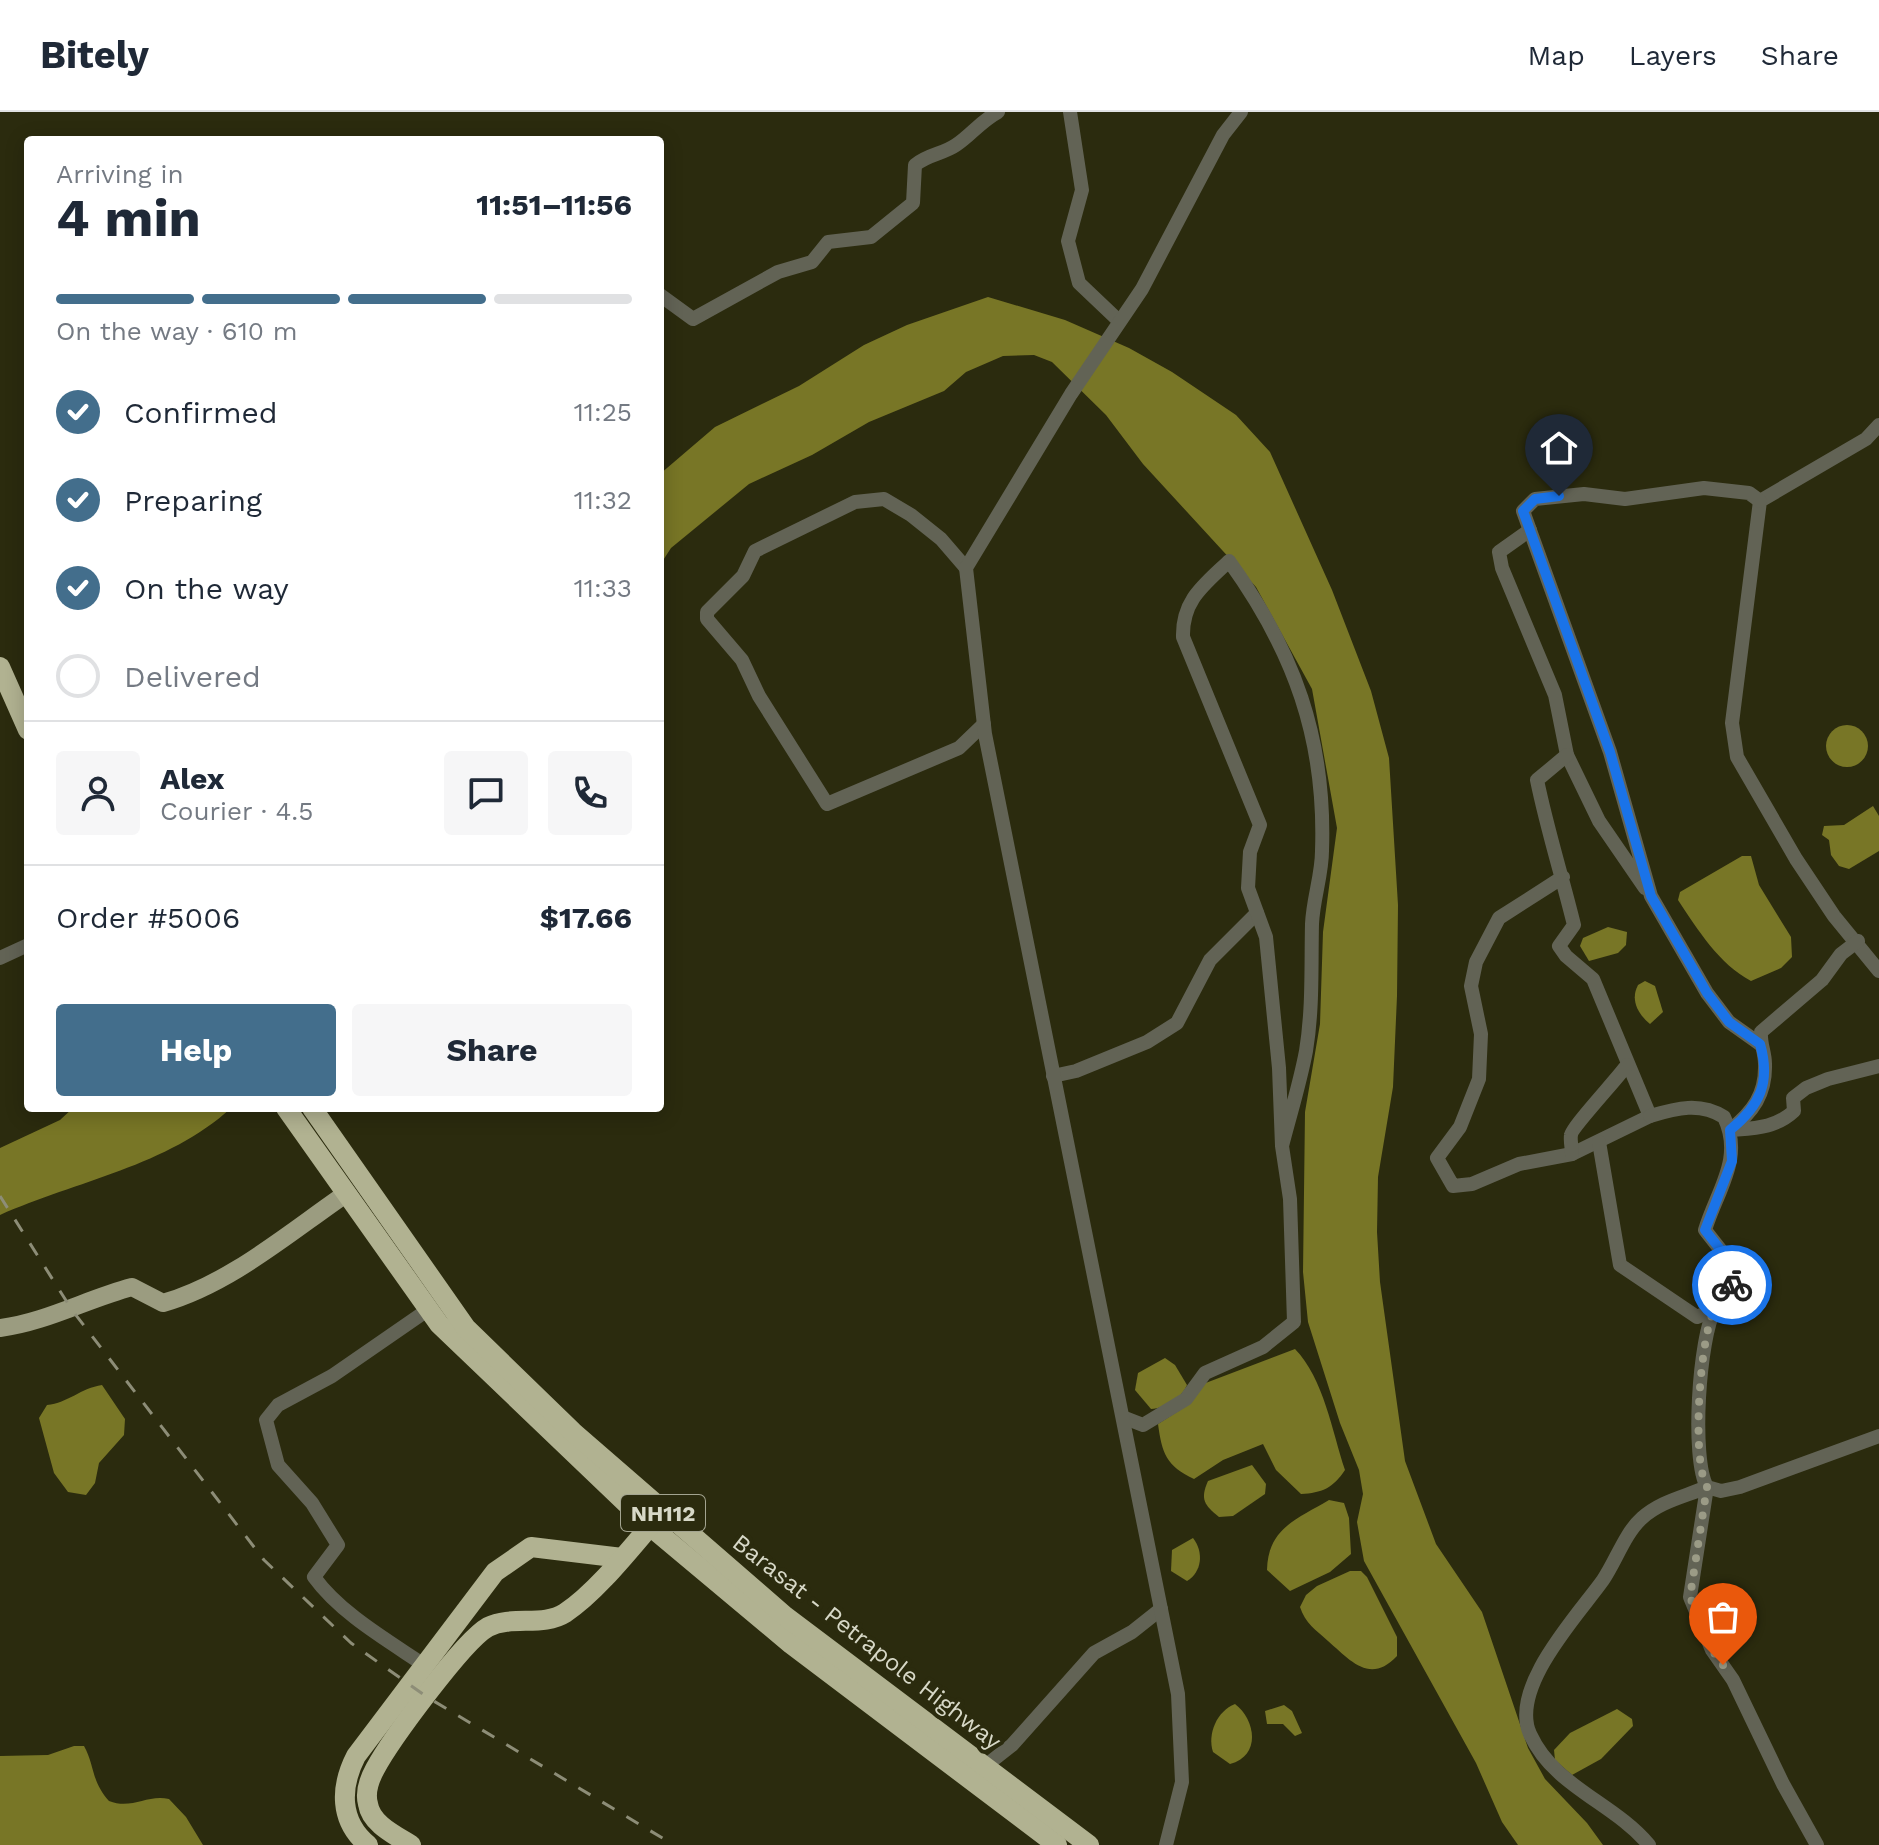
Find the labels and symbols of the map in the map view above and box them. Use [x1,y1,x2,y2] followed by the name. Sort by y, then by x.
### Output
[1525,414,1593,496] pin
[1692,1245,1772,1325] courier
[621,1495,705,1531] road number: NH112
[727,1528,1007,1756] street label: Barasat - Petrapole Highway
[1689,1583,1757,1665] pin

